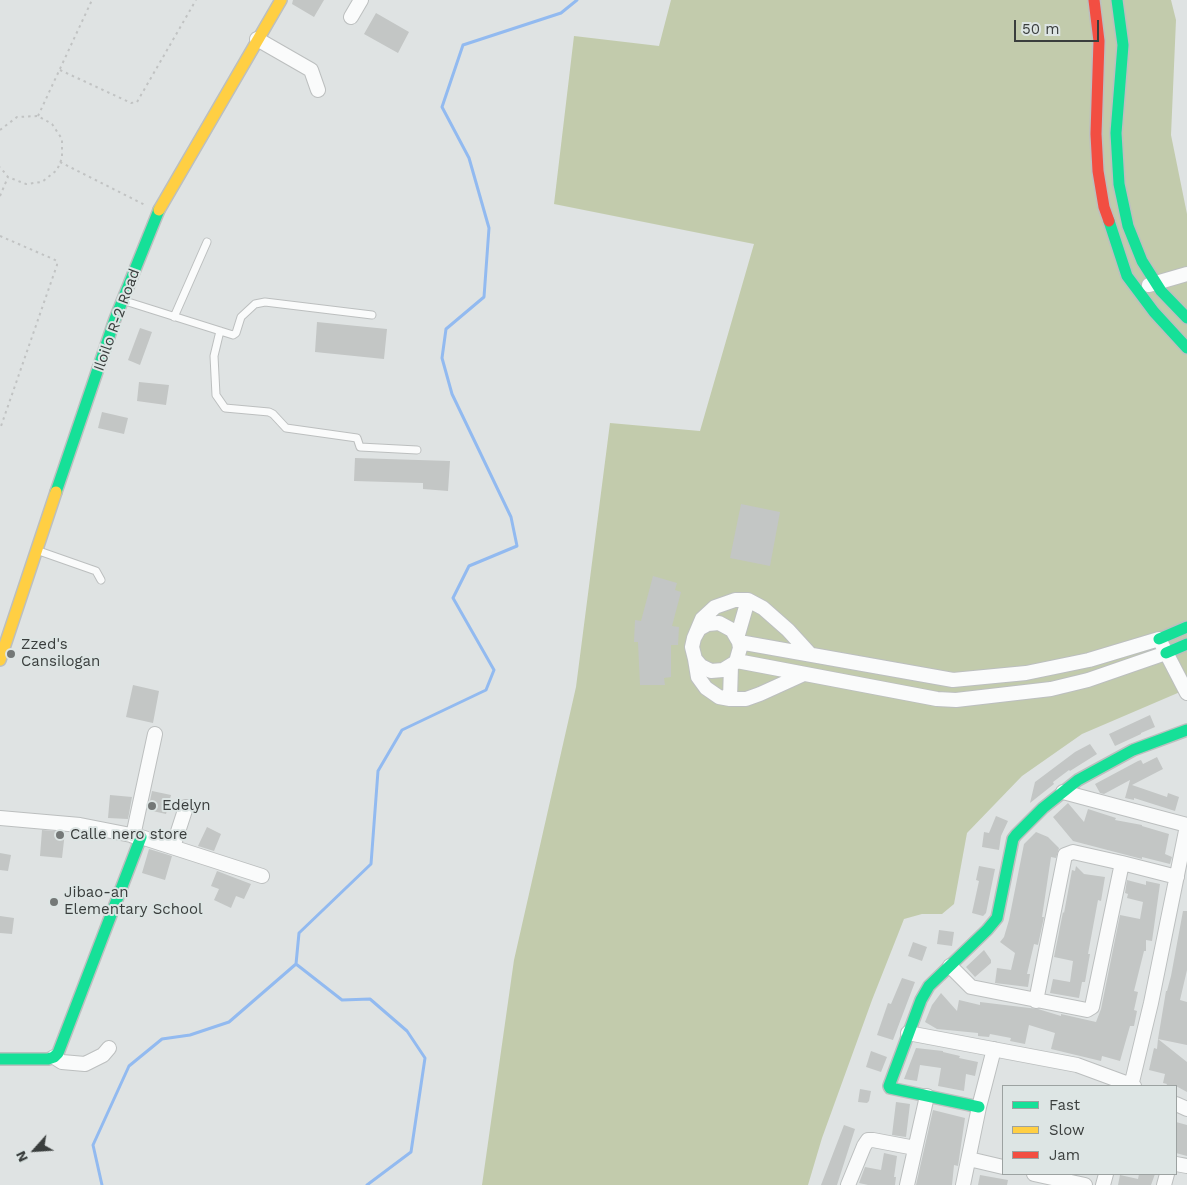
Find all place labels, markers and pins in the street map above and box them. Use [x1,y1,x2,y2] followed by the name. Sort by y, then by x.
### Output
[21,636,100,671] place label: Zzed's Cansilogan
[5,648,17,660] marker: Zzed's Cansilogan
[162,797,211,815] place label: Edelyn
[146,800,158,812] marker: Edelyn
[70,826,187,844] place label: Calle nero store
[54,829,66,841] marker: Calle nero store
[64,884,203,919] place label: Jibao-an Elementary School
[48,896,60,908] marker: Jibao-an Elementary School

